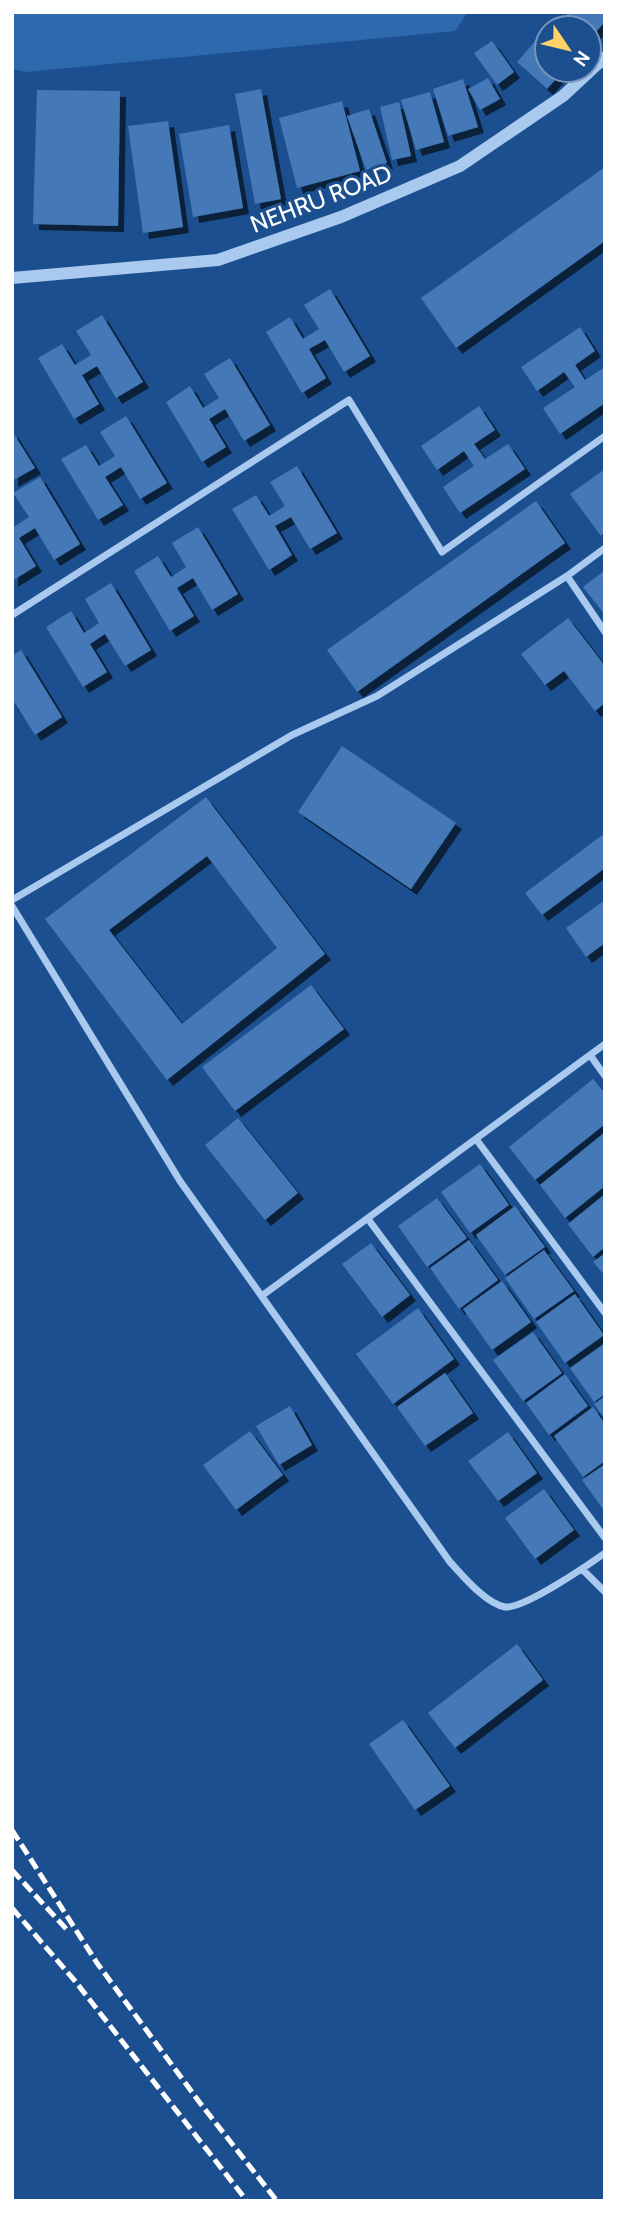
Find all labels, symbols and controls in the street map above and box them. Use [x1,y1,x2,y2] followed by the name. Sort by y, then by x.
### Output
[533,14,603,84] north arrow
[568,46,595,71] text: N
[246,158,396,239] street label: NEHRU ROAD

